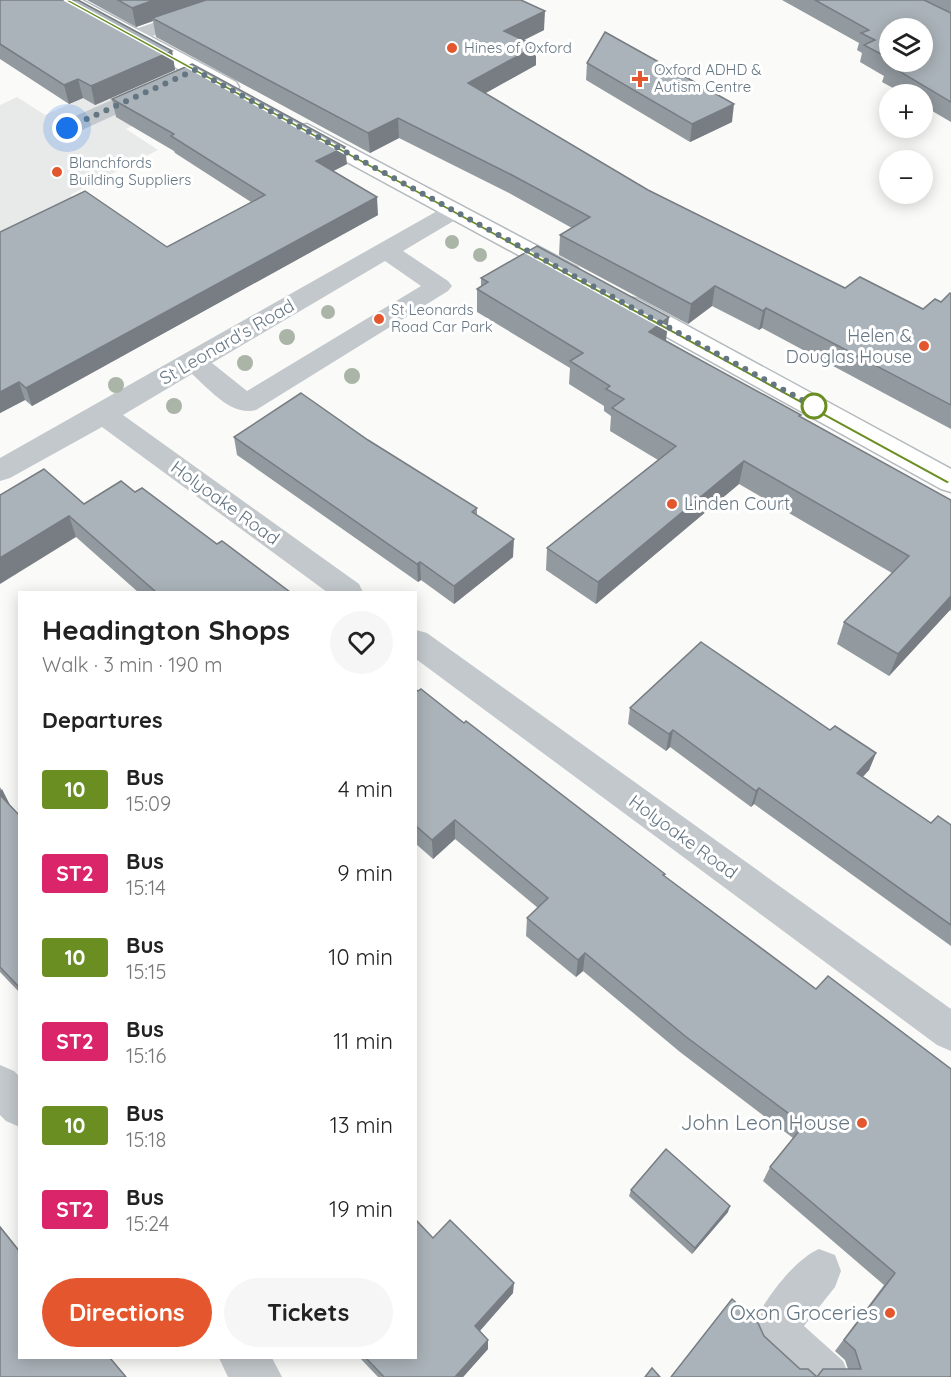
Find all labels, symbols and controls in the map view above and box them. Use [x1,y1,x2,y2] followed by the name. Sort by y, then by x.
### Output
[879,18,933,204] map controls
[879,18,933,72] button: layers
[464,38,572,57] place label: Hines of Oxford
[445,41,459,55] marker: Hines of Oxford
[654,60,761,96] place label: Oxford ADHD & Autism Centre
[631,70,649,88] marker: Oxford ADHD & Autism Centre
[879,84,933,138] button: +
[52,113,82,143] your location
[879,150,933,204] button: −
[69,153,191,189] place label: Blanchfords Building Suppliers
[50,165,64,179] marker: Blanchfords Building Suppliers
[155,294,298,390] street label: St Leonard's Road
[391,300,493,336] place label: St Leonards Road Car Park
[372,312,386,326] marker: St Leonards Road Car Park
[786,324,912,368] place label: Helen & Douglas House
[917,339,931,353] marker: Helen & Douglas House
[801,393,827,419] unlabelled marker
[167,455,284,550] street label: Holyoake Road
[684,492,790,515] place label: Linden Court
[665,497,679,511] marker: Linden Court
[330,611,393,674] button: heart
[42,612,290,647] text: Headington Shops
[42,652,222,677] text: Walk · 3 min · 190 m
[42,706,163,734] text: Departures
[126,763,164,791] text: Bus
[338,775,393,803] text: 4 min
[64,776,86,802] text: 10
[625,789,742,884] street label: Holyoake Road
[126,791,171,816] text: 15:09
[126,847,164,875] text: Bus
[337,859,393,887] text: 9 min
[56,860,94,886] text: ST2
[126,875,166,900] text: 15:14
[126,931,164,959] text: Bus
[328,943,393,971] text: 10 min
[64,944,86,970] text: 10
[126,959,166,984] text: 15:15
[126,1015,164,1043] text: Bus
[333,1027,393,1055] text: 11 min
[56,1028,94,1054] text: ST2
[126,1043,166,1068] text: 15:16
[126,1099,164,1127] text: Bus
[680,1109,850,1135] place label: John Leon House
[330,1111,393,1139] text: 13 min
[64,1112,86,1138] text: 10
[855,1116,869,1130] marker: John Leon House
[126,1127,166,1152] text: 15:18
[126,1183,164,1211] text: Bus
[329,1195,393,1223] text: 19 min
[56,1196,94,1222] text: ST2
[126,1211,169,1236] text: 15:24
[42,1278,212,1347] button: Directions
[224,1278,393,1347] button: Tickets
[730,1299,878,1325] place label: Oxon Groceries
[883,1306,897,1320] marker: Oxon Groceries

